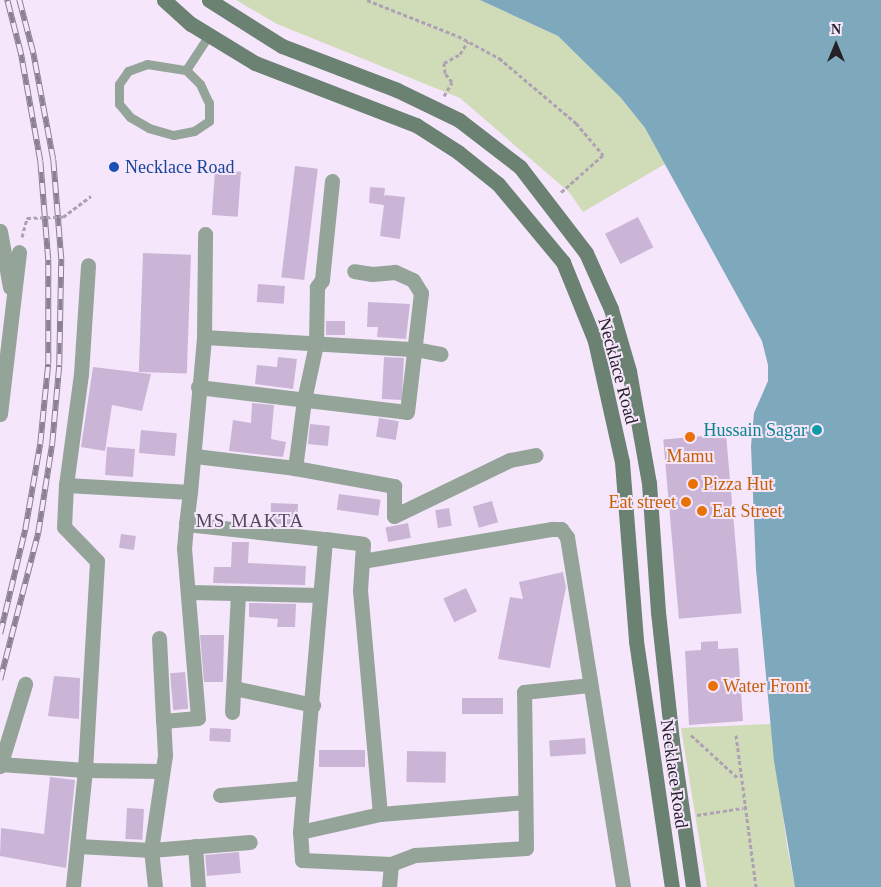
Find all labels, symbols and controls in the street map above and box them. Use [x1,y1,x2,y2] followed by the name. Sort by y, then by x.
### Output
[811,20,861,70] north arrow
[831,22,841,37] text: N
[125,156,234,178] place label: Necklace Road
[107,160,121,174] marker: Necklace Road
[593,315,643,427] street label: Necklace Road
[704,419,807,441] place label: Hussain Sagar
[811,424,823,436] marker: Hussain Sagar
[684,431,696,443] marker: Mamu
[667,445,713,467] place label: Mamu
[703,473,773,495] place label: Pizza Hut
[687,478,699,490] marker: Pizza Hut
[609,491,676,513] place label: Eat street
[680,496,692,508] marker: Eat street
[712,500,782,522] place label: Eat Street
[696,505,708,517] marker: Eat Street
[195,510,305,532] district label: MS MAKTA
[723,675,809,697] place label: Water Front
[707,680,719,692] marker: Water Front
[656,718,692,830] street label: Necklace Road

